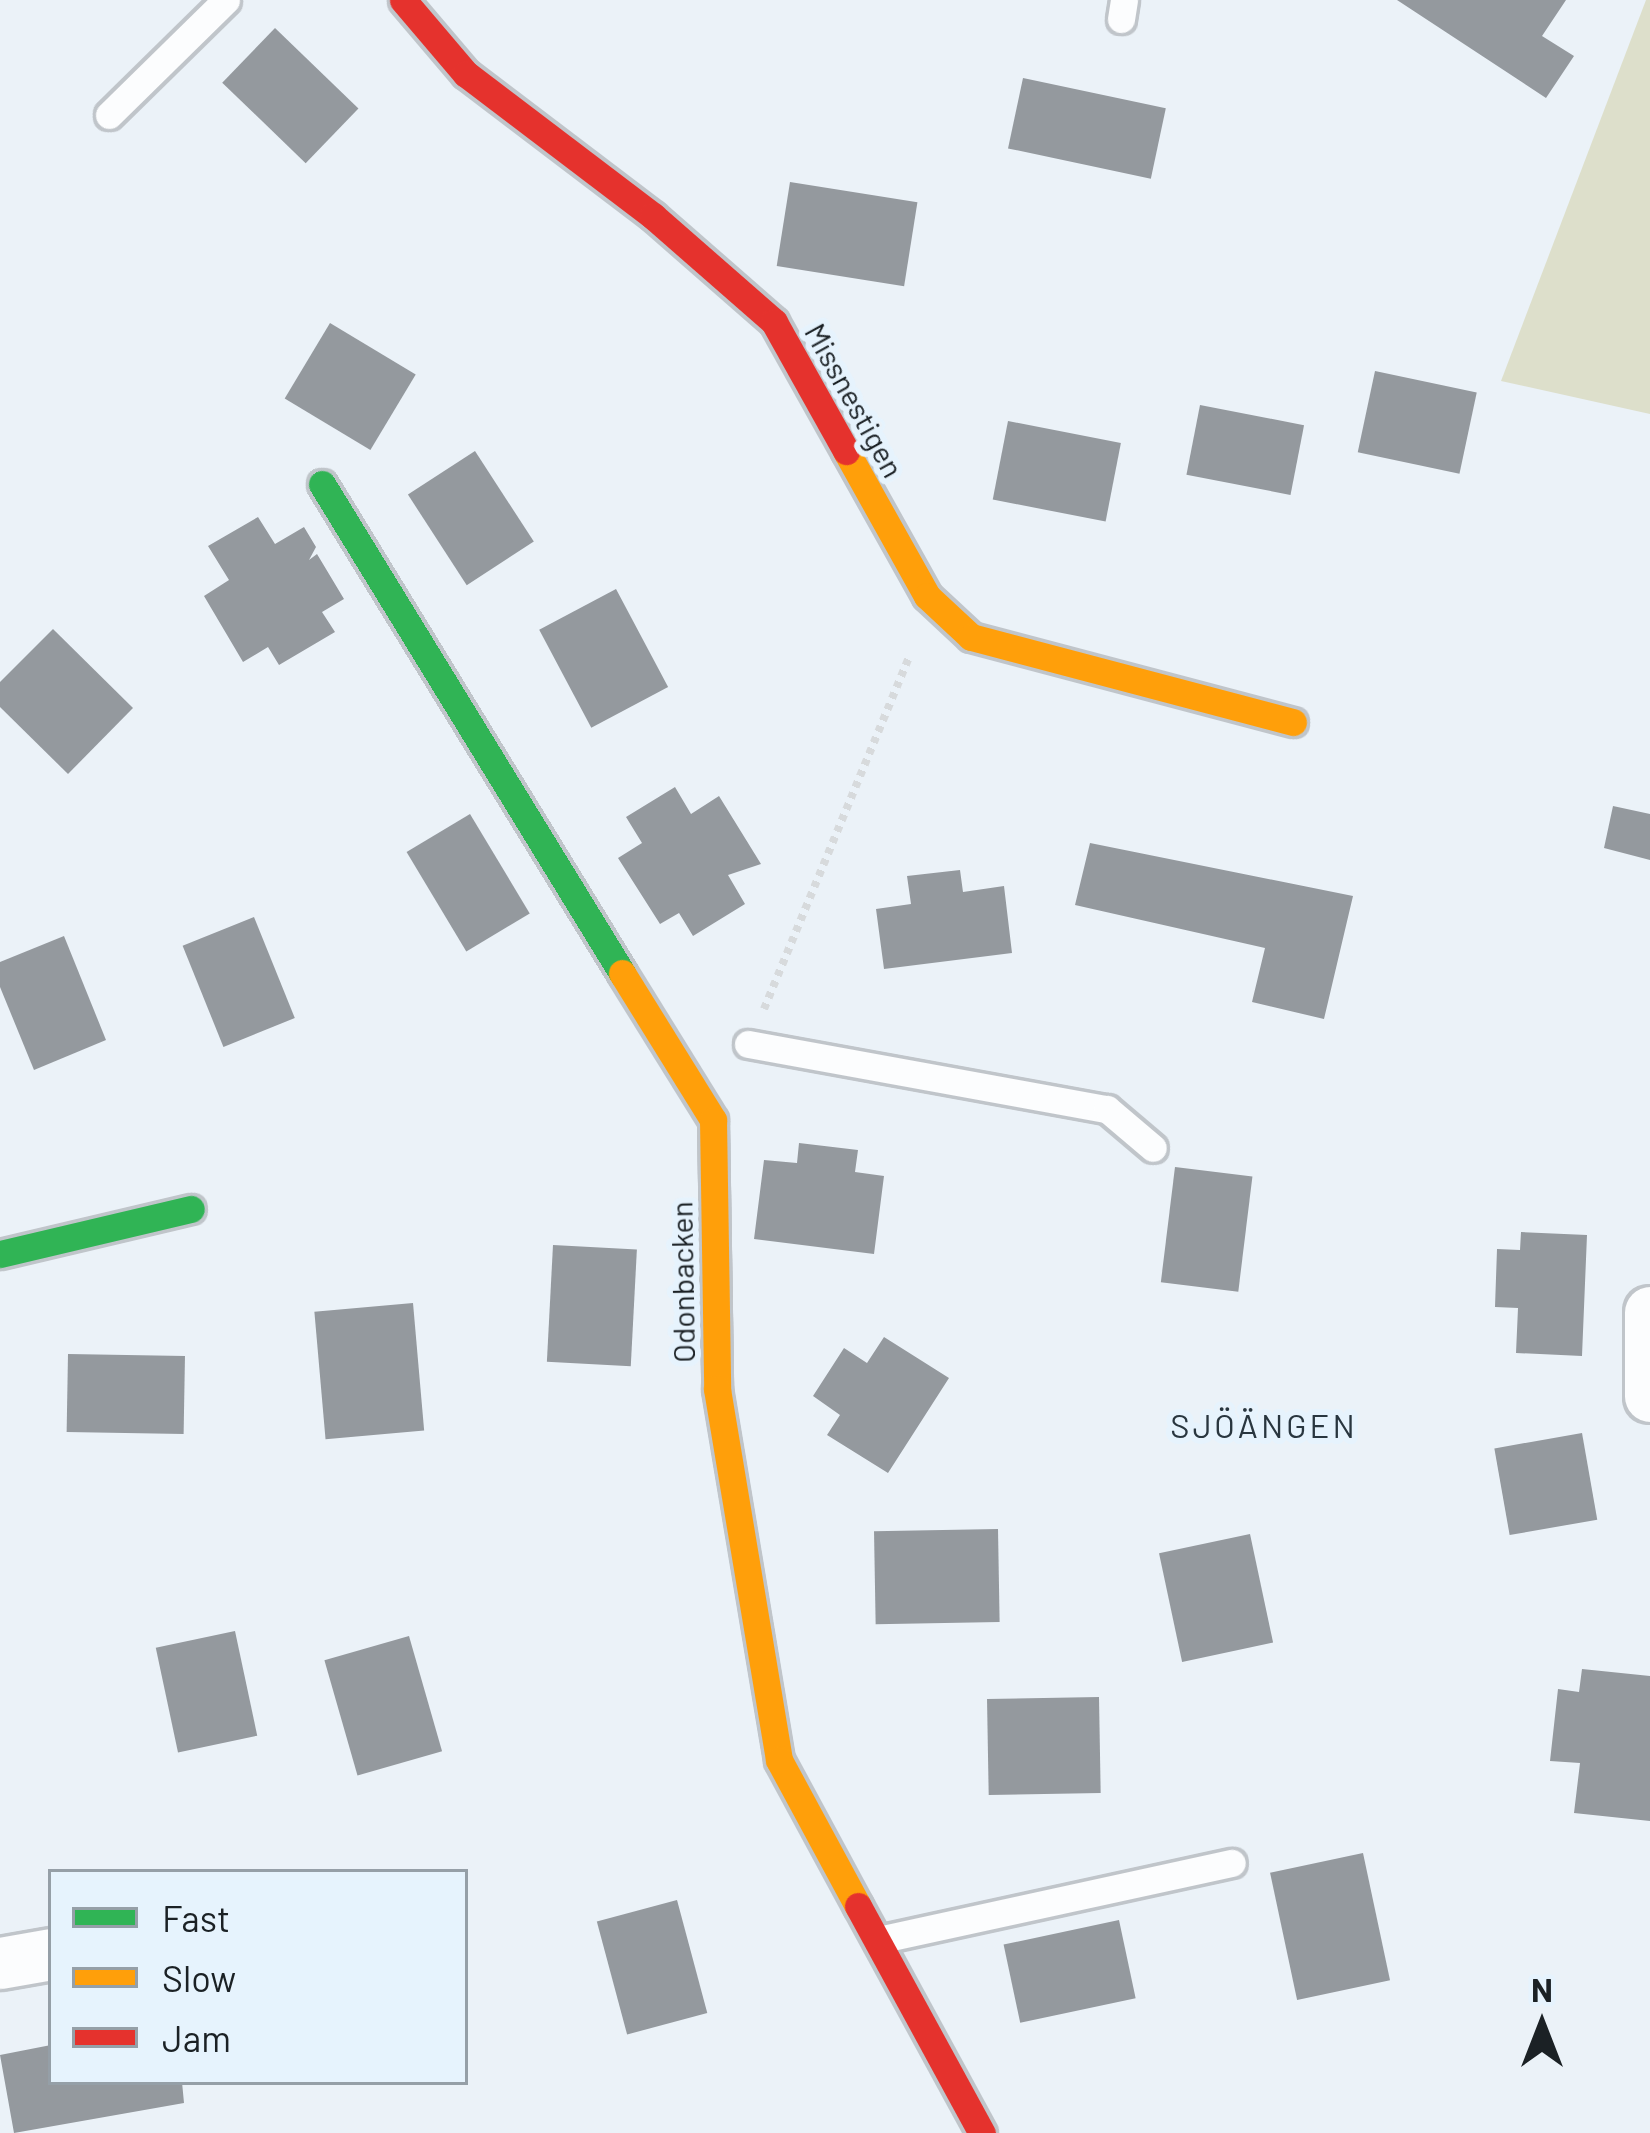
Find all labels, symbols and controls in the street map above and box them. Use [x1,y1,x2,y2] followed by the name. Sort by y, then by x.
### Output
[798,317,912,483] street label: Missnestigen
[663,1201,701,1363] street label: Odonbacken
[1170,1406,1358,1446] district label: SJÖÄNGEN
[48,1869,468,2085] legend
[162,1896,230,1939] text: Fast
[162,1956,236,1999] text: Slow
[1482,1965,1602,2085] north arrow
[1531,1969,1553,2009] text: N
[162,2016,231,2059] text: Jam

